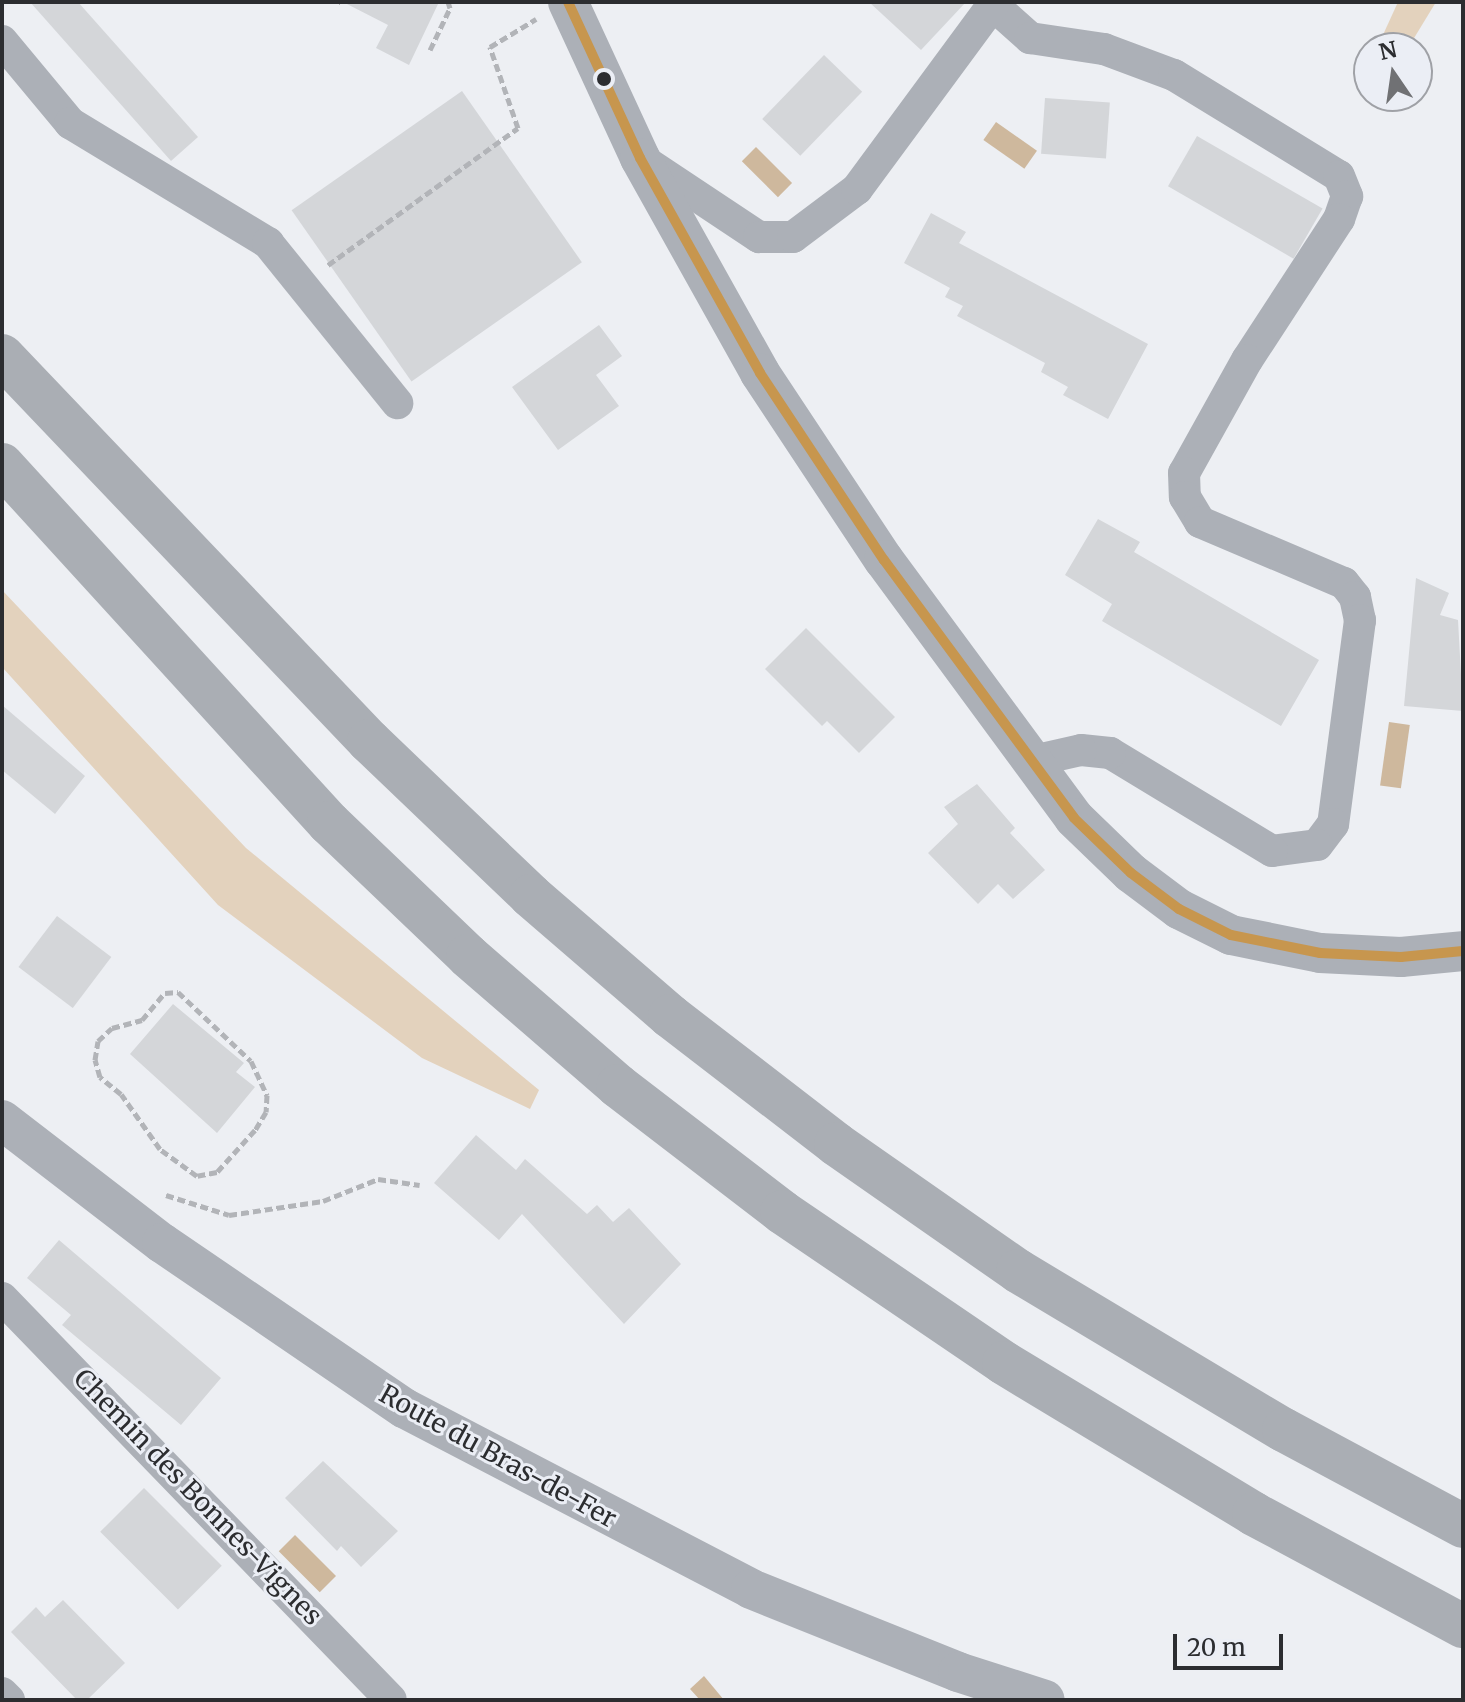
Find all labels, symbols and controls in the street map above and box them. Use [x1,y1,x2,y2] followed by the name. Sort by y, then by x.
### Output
[1353,32,1433,112] north arrow
[1376,35,1400,66] text: N
[596,71,612,87] unlabelled marker
[68,1363,328,1631] street label: Chemin des Bonnes-Vignes
[374,1378,622,1534] street label: Route du Bras-de-Fer
[1177,1618,1287,1668] scale bar
[1187,1632,1246,1663] text: 20 m

